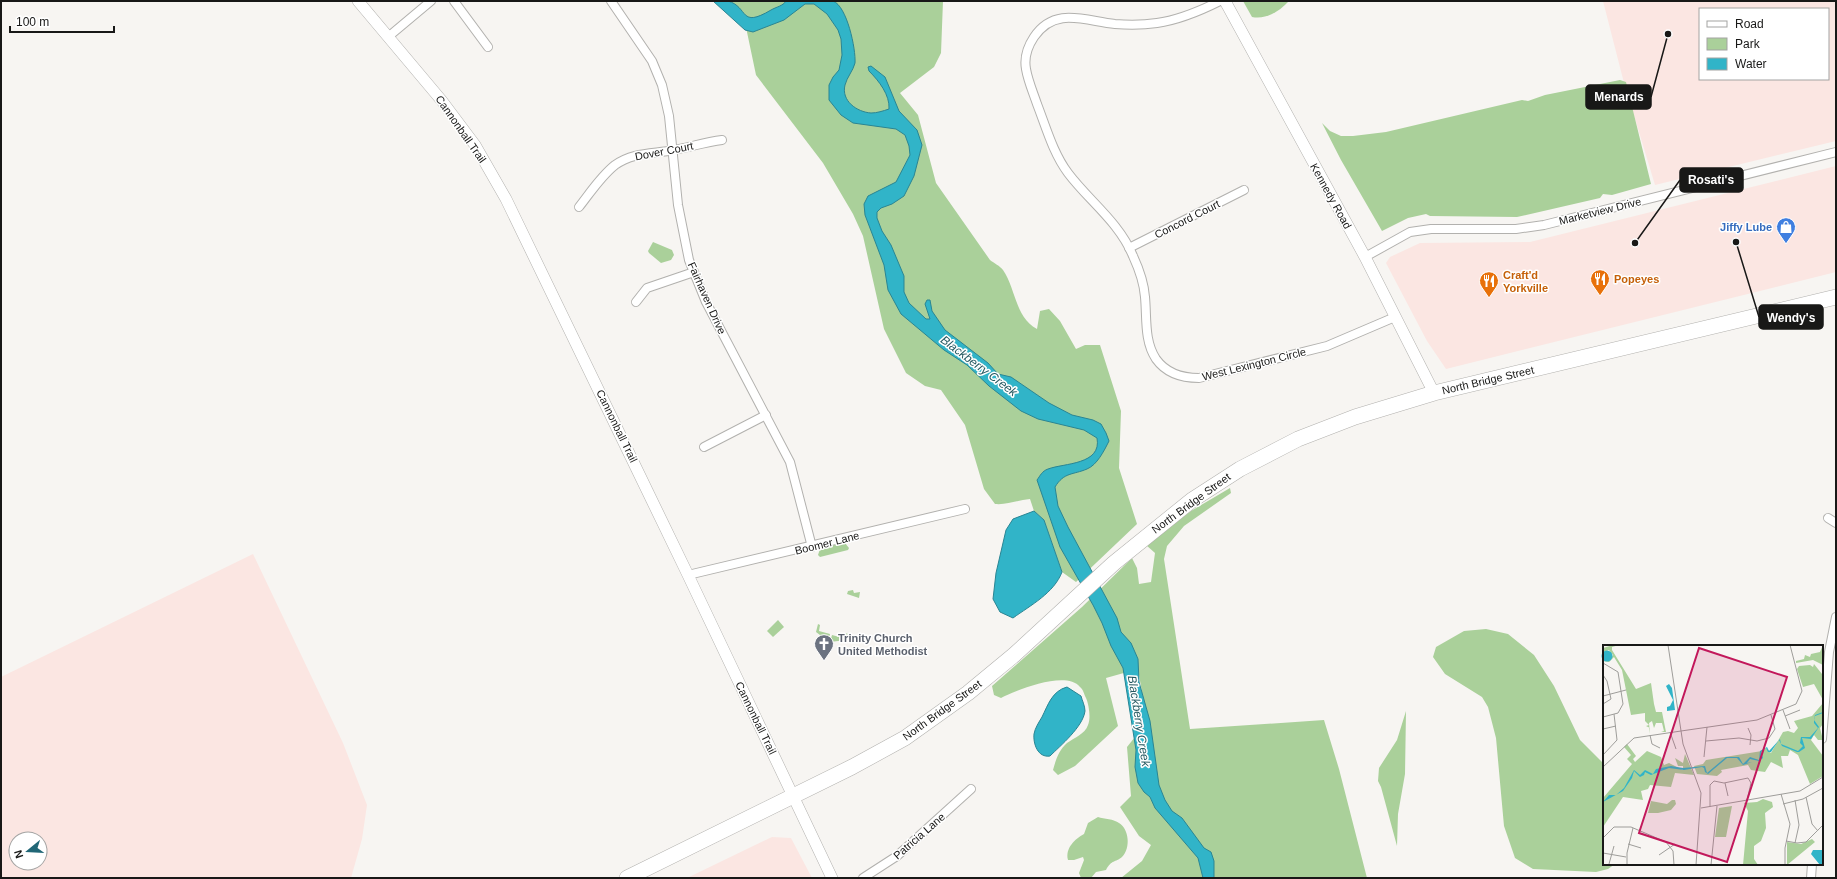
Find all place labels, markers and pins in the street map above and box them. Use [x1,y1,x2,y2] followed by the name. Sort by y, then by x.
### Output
[1586,85,1651,109] callout: Menards
[1680,168,1743,192] callout: Rosati's
[1775,216,1797,244] shop icon: Jiffy Lube
[1720,221,1772,233] place label: Jiffy Lube
[1589,268,1611,296] restaurant icon: Popeyes
[1503,269,1548,294] place label: Craft'd Yorkville
[1478,270,1500,298] restaurant icon: Craft'd Yorkville
[1614,273,1659,285] place label: Popeyes
[1759,305,1823,329] callout: Wendy's
[838,632,928,657] place label: Trinity Church United Methodist
[813,633,835,661] church icon: Trinity Church United Methodist

